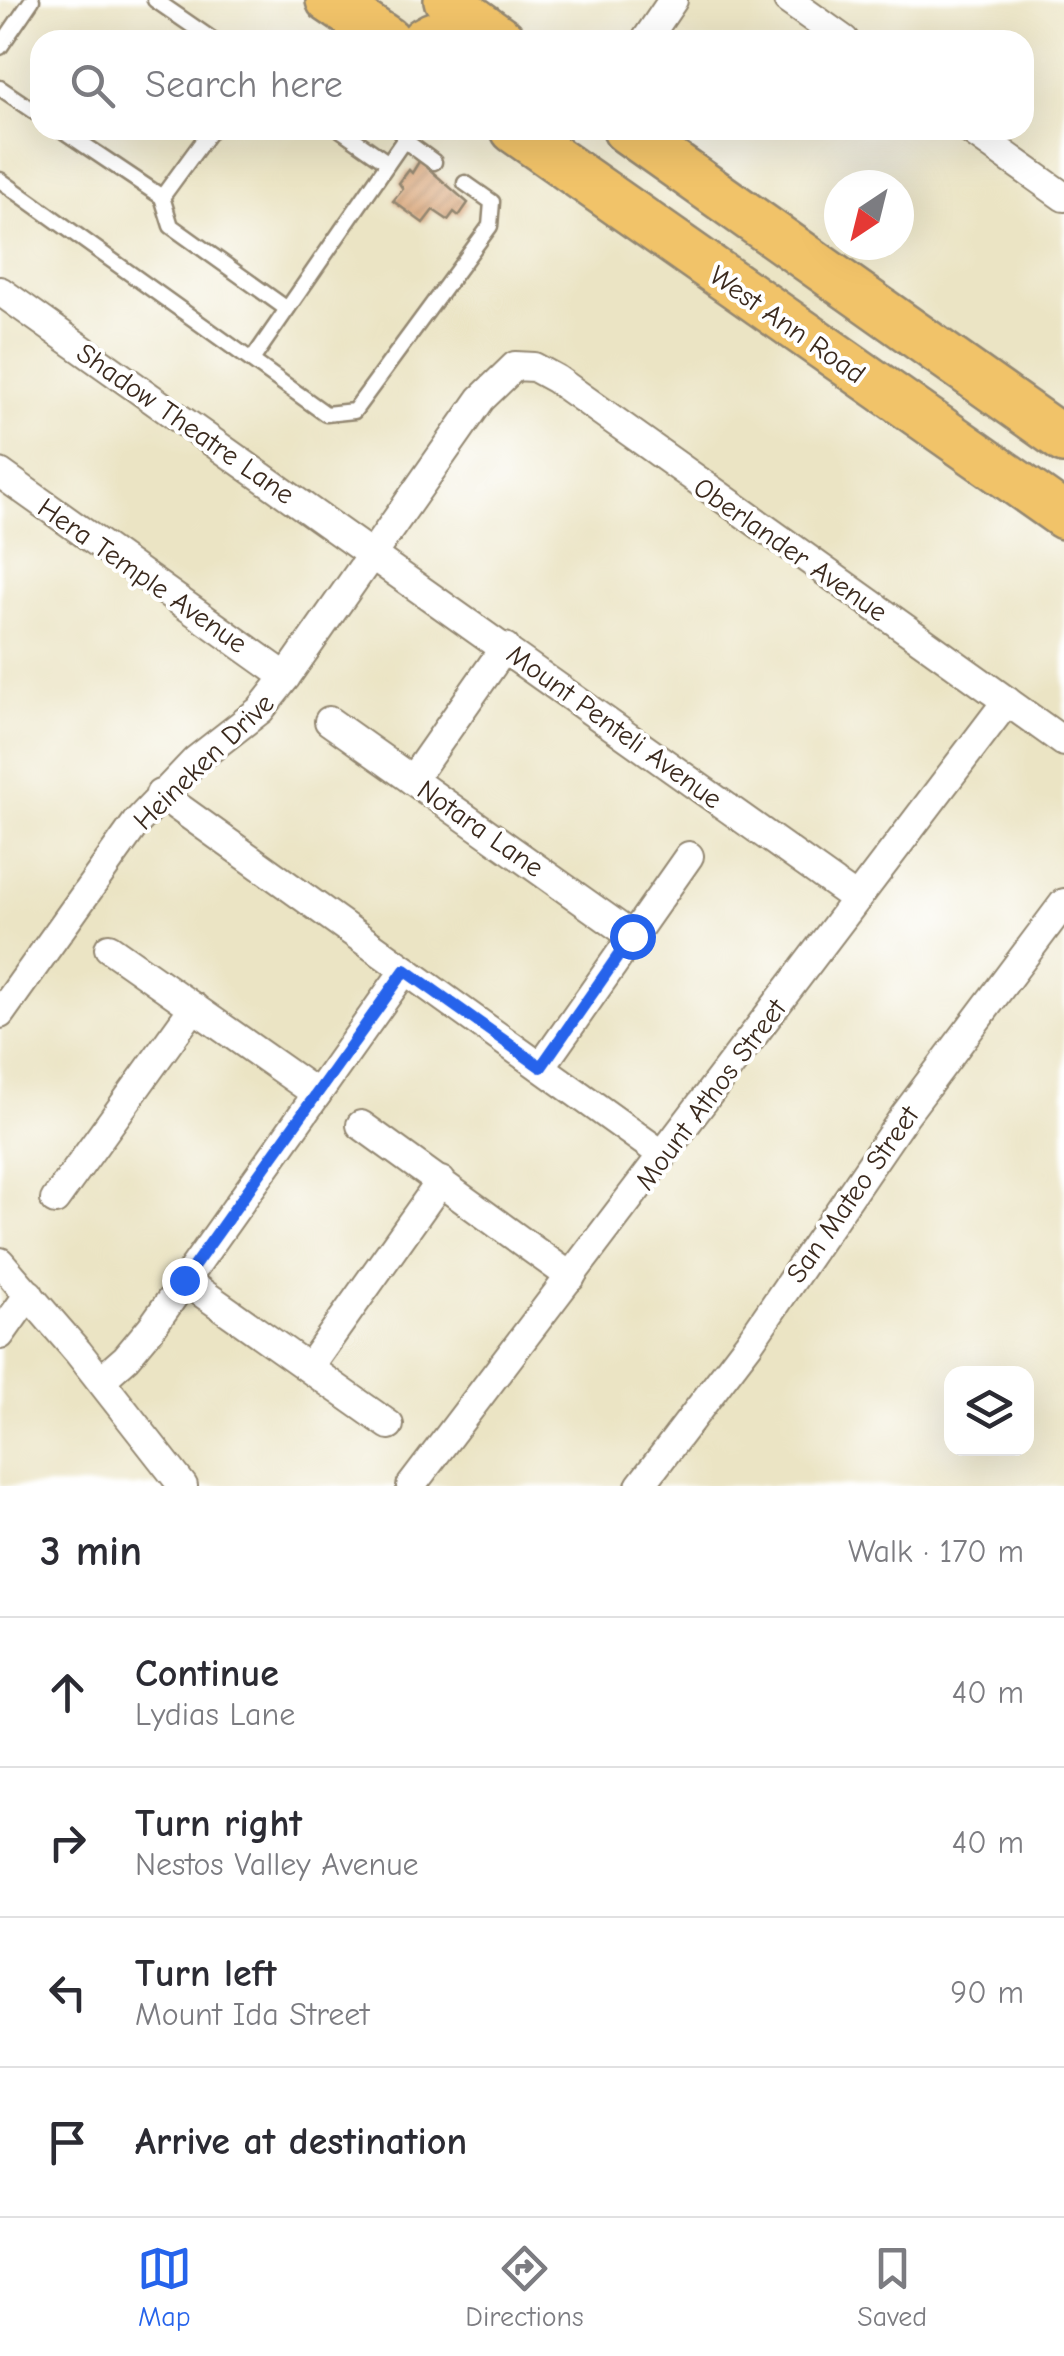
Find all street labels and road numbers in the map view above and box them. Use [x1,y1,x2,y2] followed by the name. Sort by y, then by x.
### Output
[704,259,871,390] street label: West Ann Road
[71,337,300,511] street label: Shadow Theatre Lane
[688,471,893,629] street label: Oberlander Avenue
[32,492,253,660] street label: Hera Temple Avenue
[501,638,728,816] street label: Mount Penteli Avenue
[127,687,280,837] street label: Heineken Drive
[411,774,550,884] street label: Notara Lane
[629,992,794,1196] street label: Mount Athos Street
[780,1099,926,1289] street label: San Mateo Street

